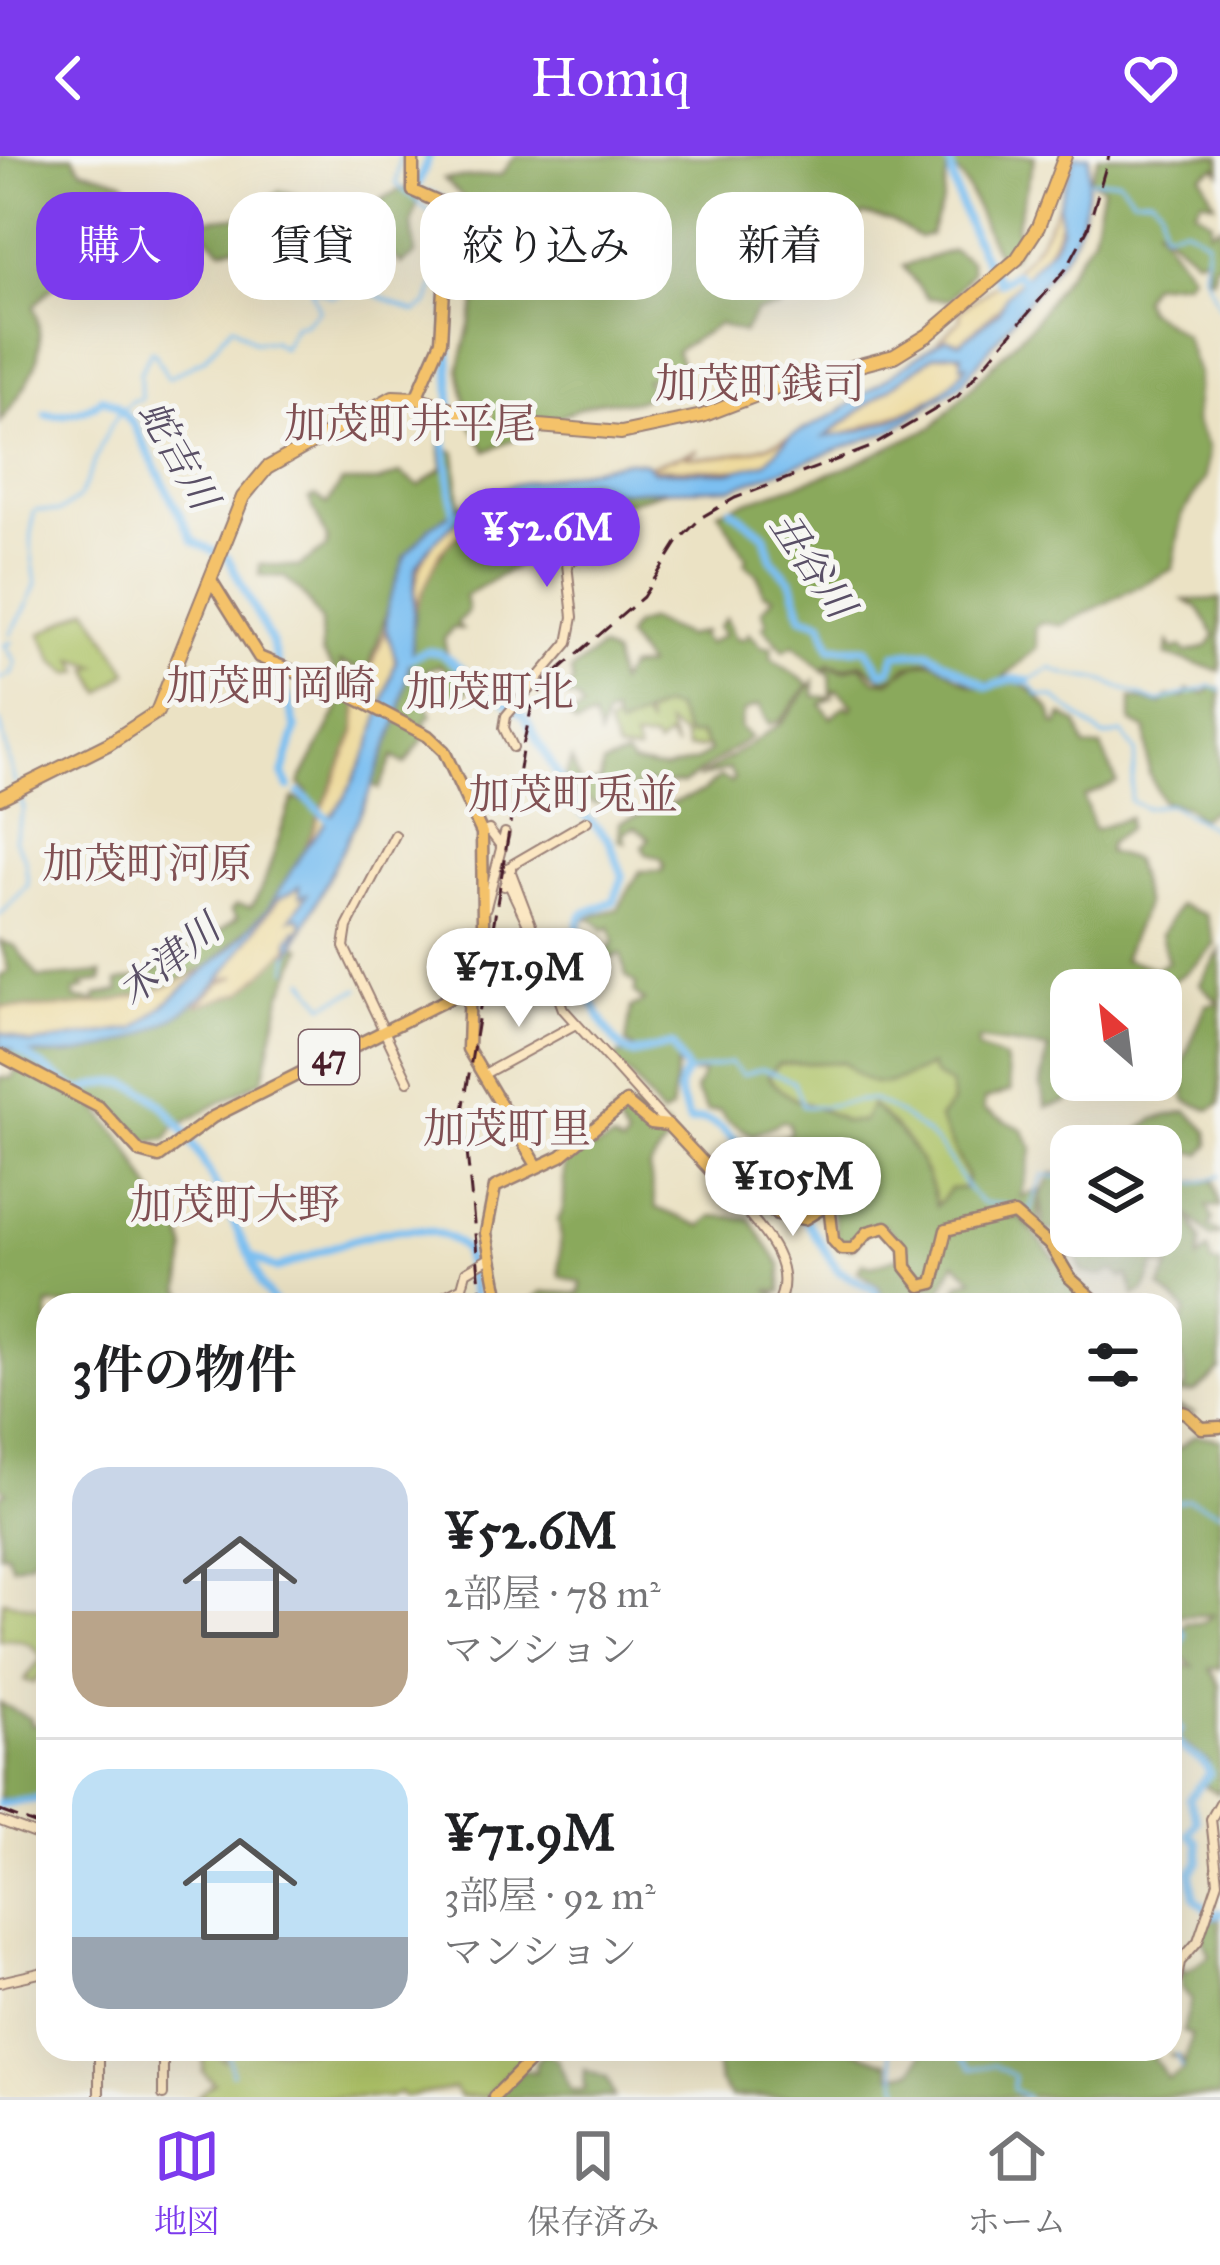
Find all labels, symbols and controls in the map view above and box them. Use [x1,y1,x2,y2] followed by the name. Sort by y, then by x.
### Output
[36,45,102,111] icon: back
[530,45,690,111] text: Homiq
[1118,45,1184,111] icon: heart
[36,192,204,300] chip: 購入
[228,192,396,300] chip: 賃貸
[420,192,672,300] chip: 絞り込み
[696,192,864,300] chip: 新着
[655,358,865,410] district label: 加茂町銭司
[128,392,230,521] water label: 蛇吉川
[284,398,536,450] district label: 加茂町井平尾
[449,488,645,590] pin: ¥52.6M
[481,503,613,551] text: ¥52.6M
[759,503,867,630] water label: 丑谷川
[166,660,376,712] district label: 加茂町岡崎
[406,666,574,718] district label: 加茂町北
[468,769,678,821] district label: 加茂町兎並
[42,838,252,890] district label: 加茂町河原
[108,902,233,1015] water label: 木津川
[421,928,617,1030] pin: ¥71.9M
[453,943,585,991] text: ¥71.9M
[1050,969,1182,1101] north arrow
[1050,969,1182,1257] map controls
[299,1030,359,1084] road number: 47
[423,1103,591,1155] district label: 加茂町里
[1050,1125,1182,1257] button: layers
[709,1137,877,1239] pin: ¥105M
[732,1152,854,1200] text: ¥105M
[130,1179,340,1231] district label: 加茂町大野
[1080,1332,1146,1398] icon: filters
[72,1339,296,1401] text: 3件の物件
[444,1500,617,1562] text: ¥52.6M
[168,1515,312,1659] icon: home
[444,1570,661,1618] text: 2部屋 · 78 m²
[444,1626,637,1674] text: マンション
[444,1802,615,1864] text: ¥71.9M
[168,1817,312,1961] icon: home
[444,1872,656,1920] text: 3部屋 · 92 m²
[444,1928,637,1976] text: マンション
[154,2123,220,2242] tab: 地図
[527,2123,659,2242] tab: 保存済み
[967,2123,1066,2242] tab: ホーム

